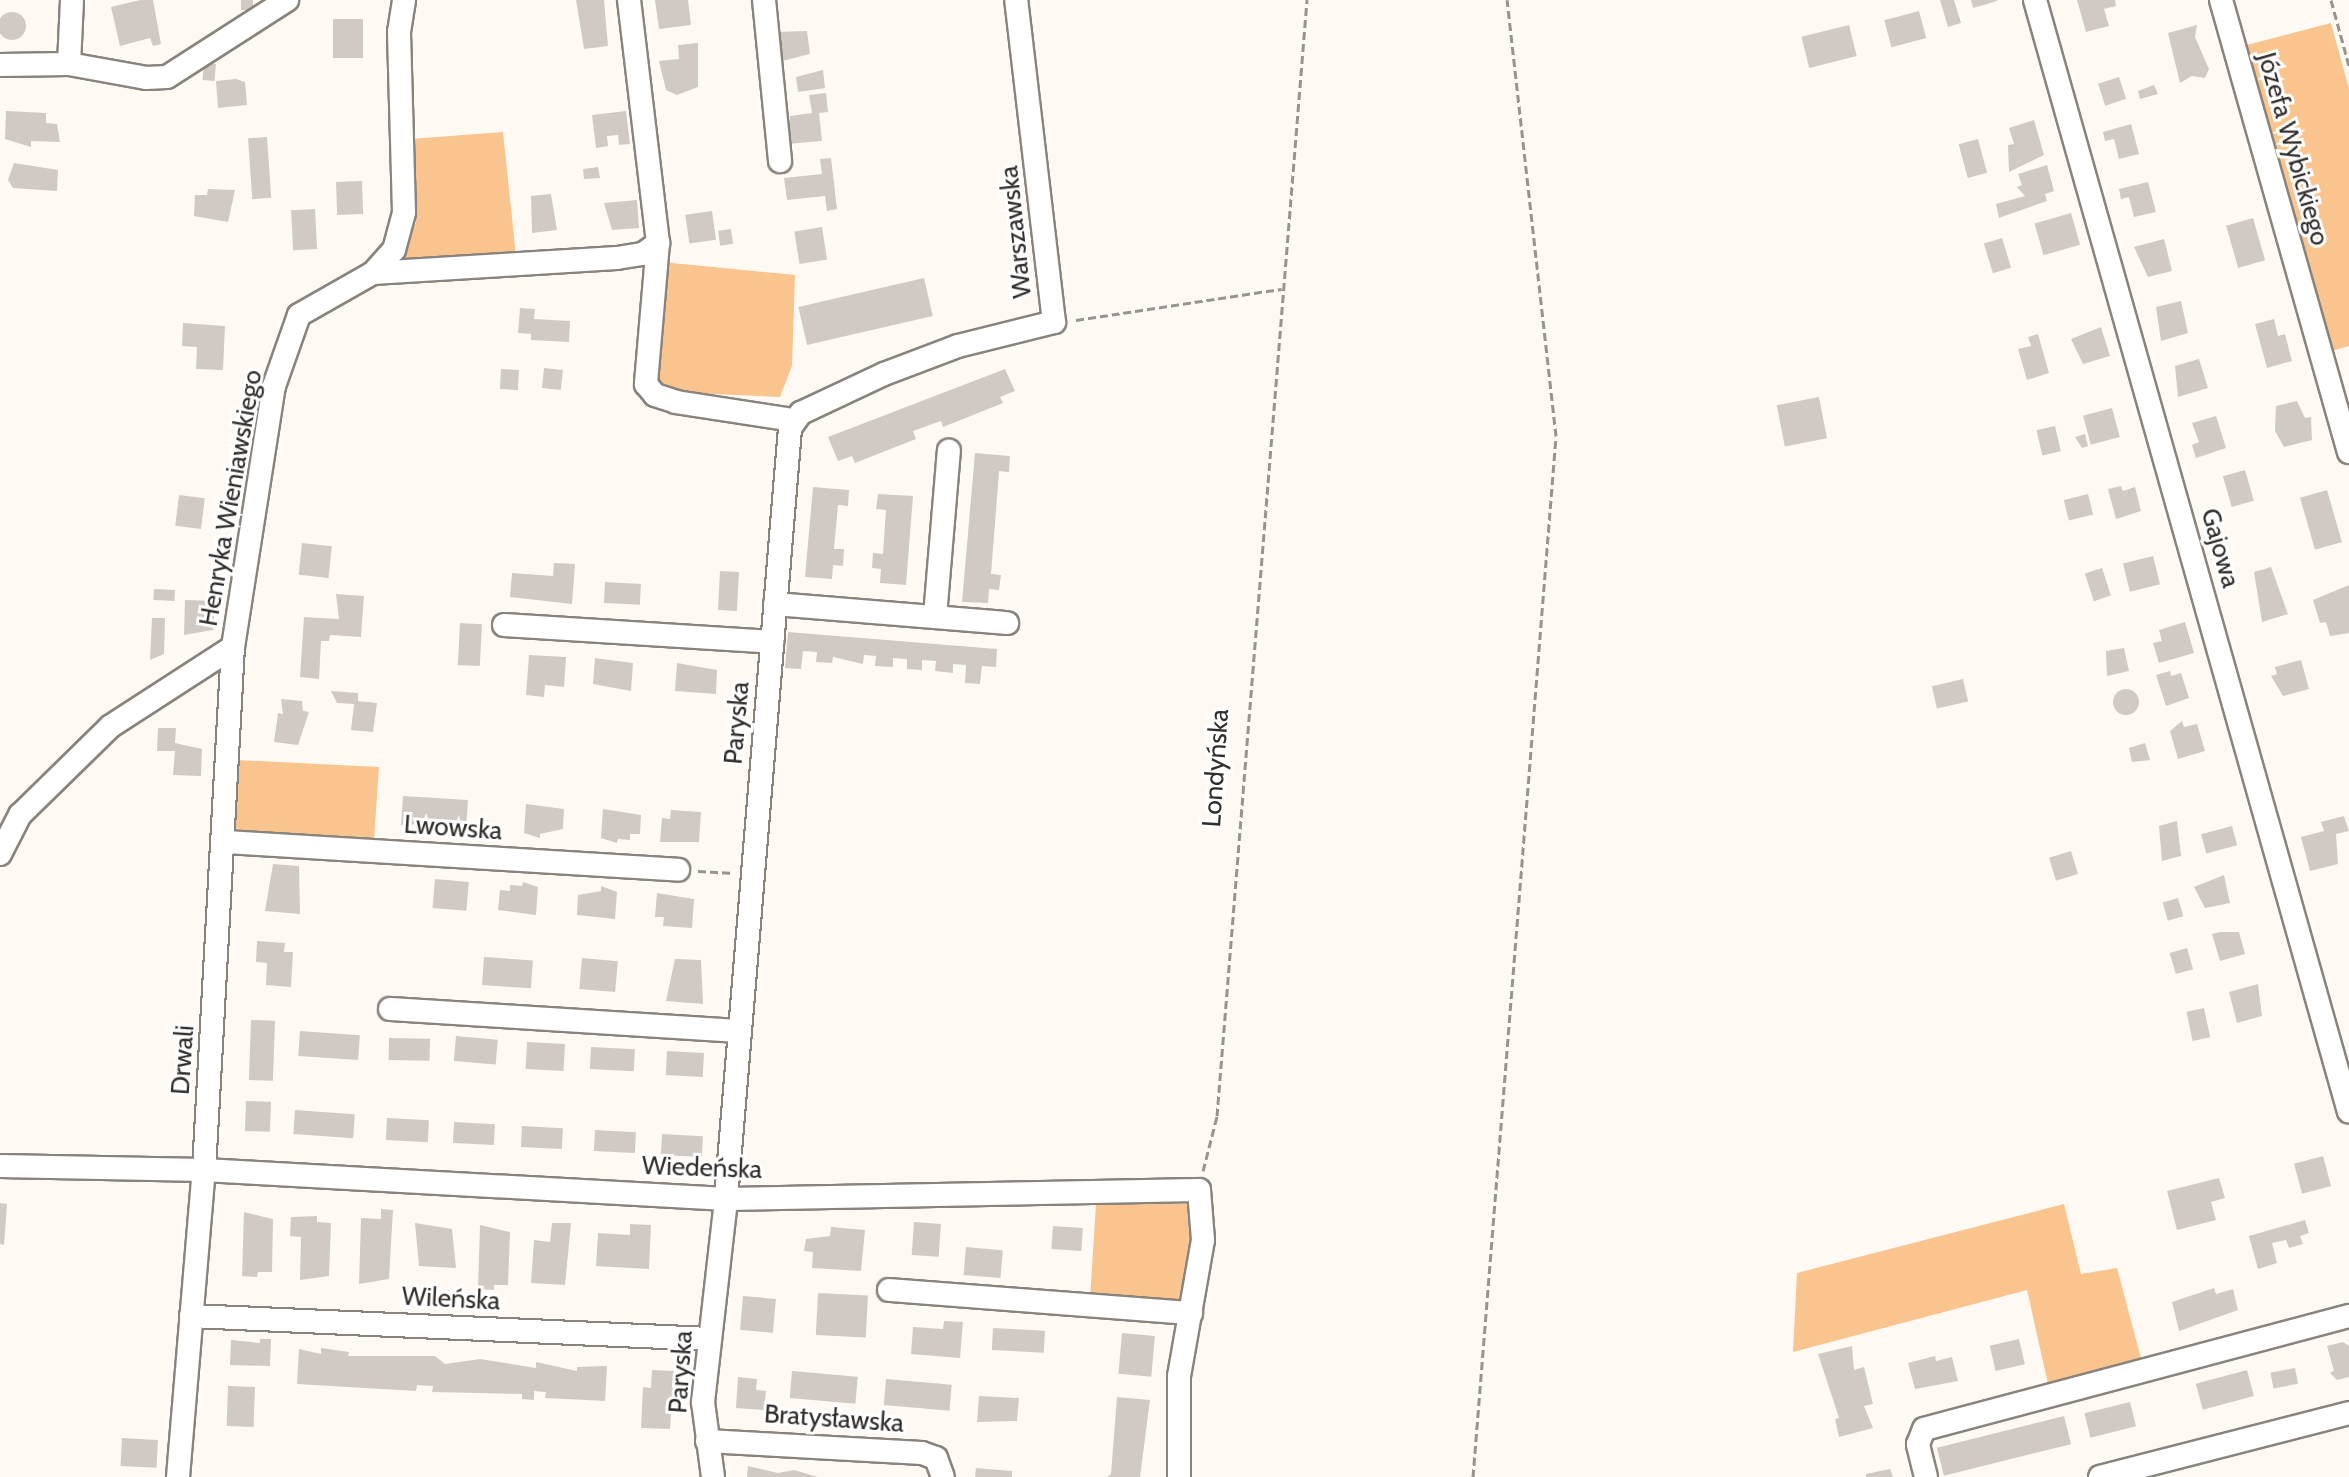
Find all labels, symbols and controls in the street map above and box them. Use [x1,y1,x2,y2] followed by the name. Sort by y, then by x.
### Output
[2251,49,2335,249] street label: Józefa Wybickiego
[994,164,1038,300] street label: Warszawska
[193,367,269,629] street label: Henryka Wieniawskiego
[2194,505,2246,591] street label: Gajowa
[718,680,756,766] street label: Paryska
[1196,708,1236,828] street label: Londyńska
[403,809,503,847] street label: Lwowska
[165,1024,201,1096] street label: Drwali
[641,1150,763,1186] street label: Wiedeńska
[401,1281,501,1317] street label: Wileńska
[663,1330,699,1414] street label: Paryska
[763,1399,905,1439] street label: Bratysławska

